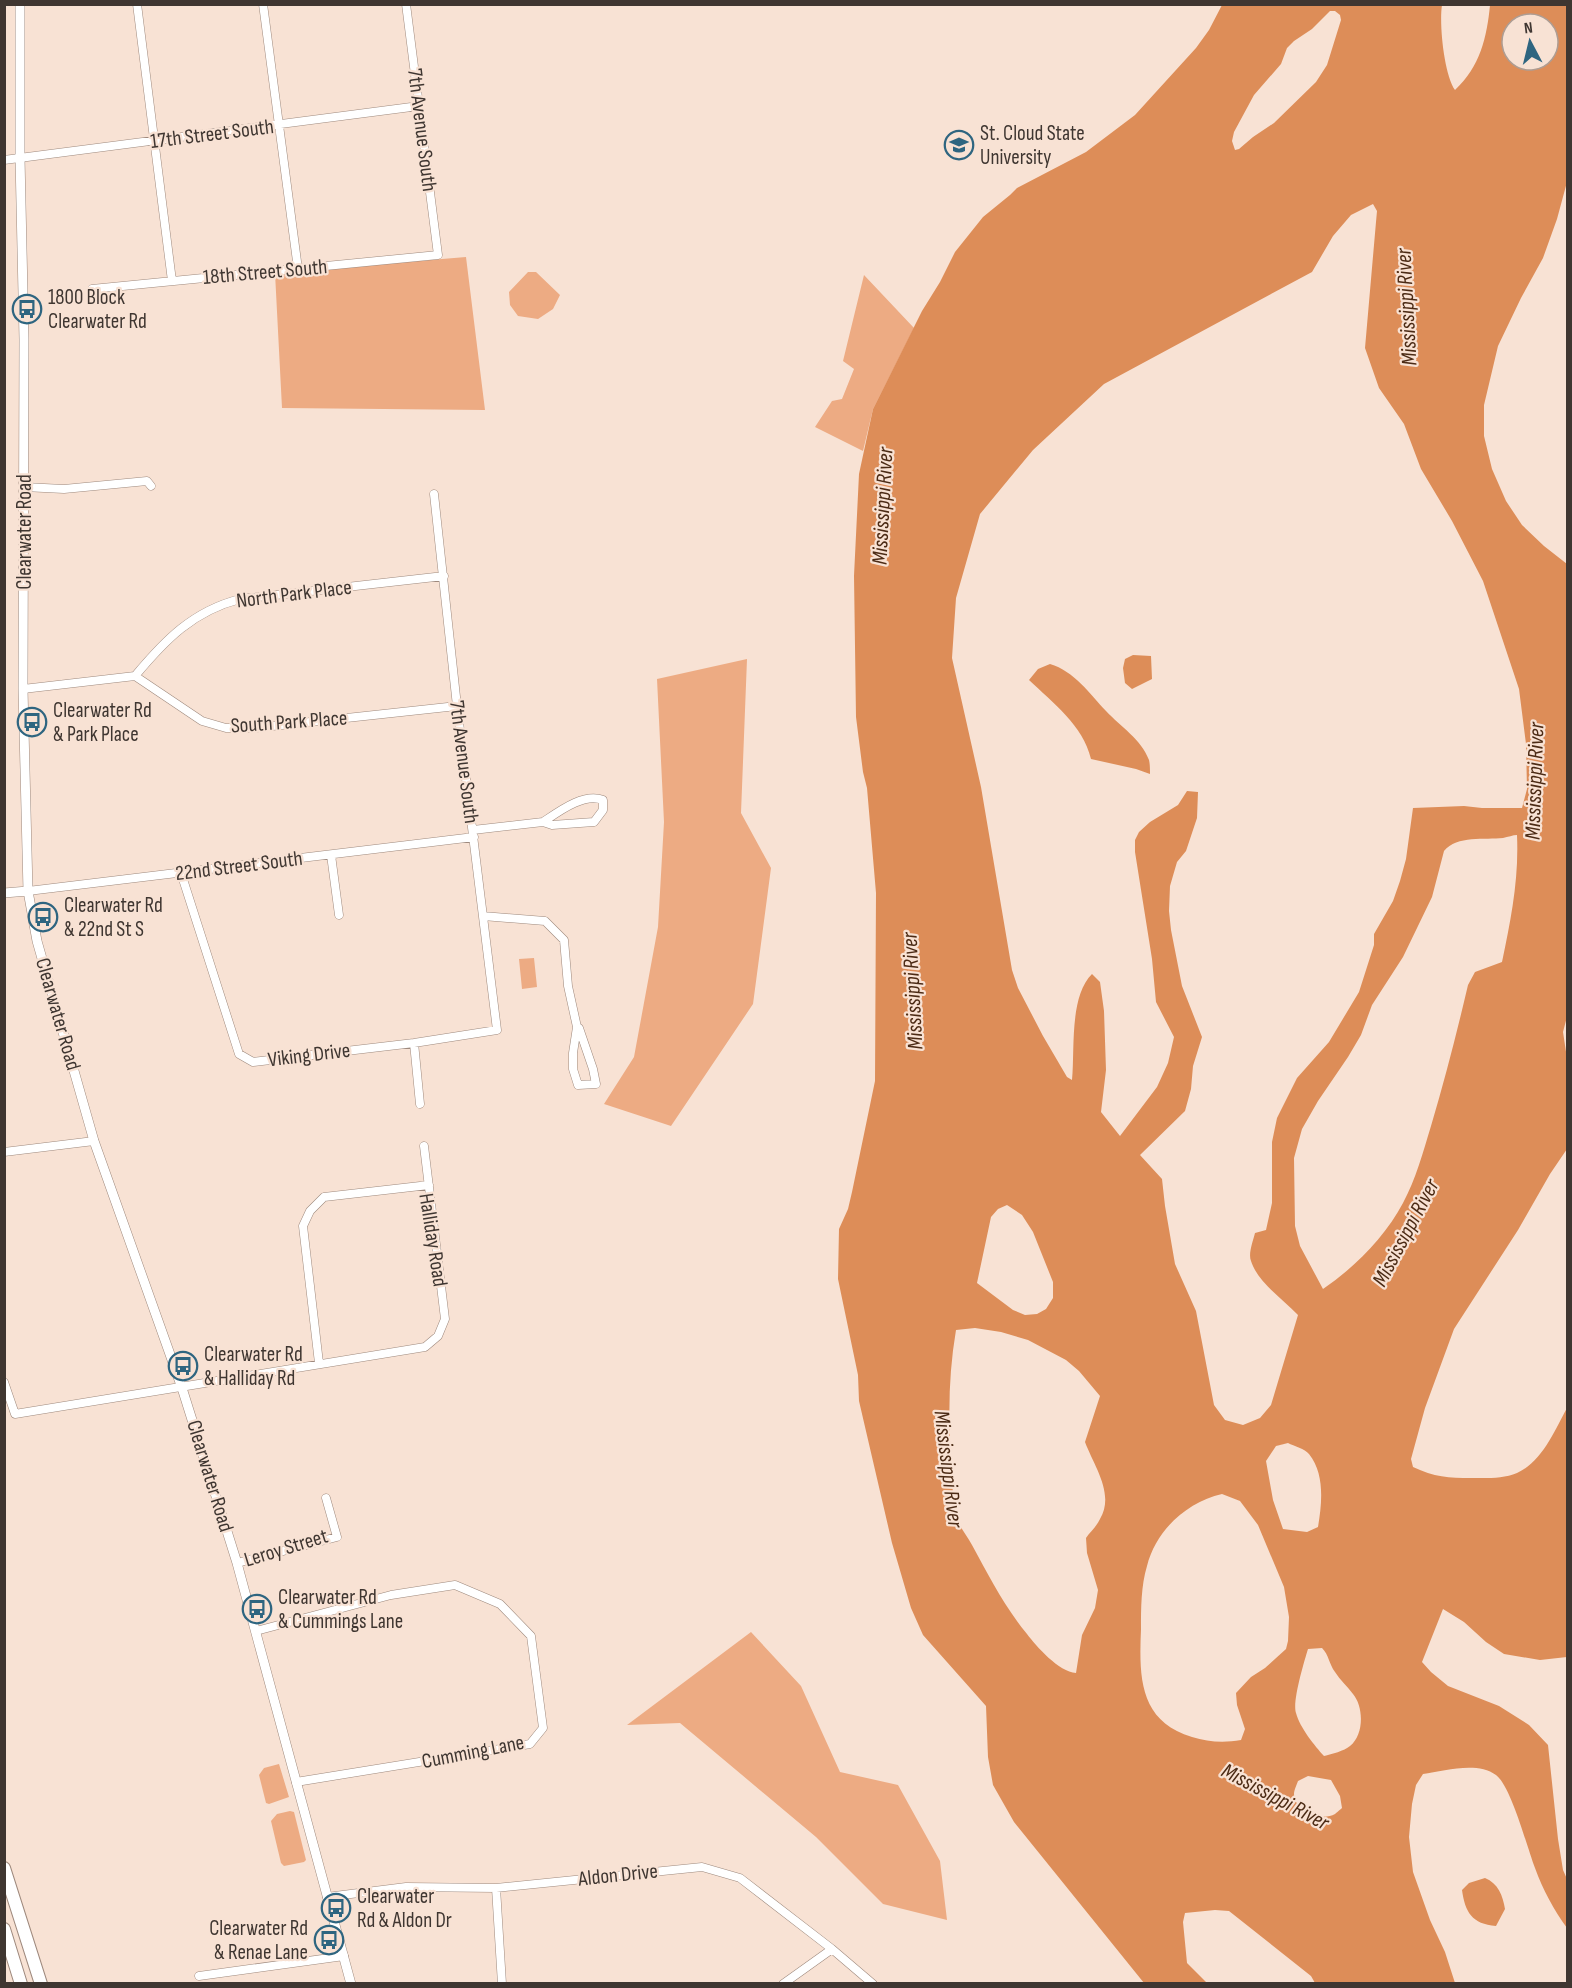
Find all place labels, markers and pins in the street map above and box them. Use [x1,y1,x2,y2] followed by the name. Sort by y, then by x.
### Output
[980,121,1085,170] place label: St. Cloud State University
[943,129,975,161] school or university icon: St. Cloud State University
[48,285,147,334] place label: 1800 Block Clearwater Rd
[11,293,43,325] bus stop icon: 1800 Block Clearwater Rd
[53,698,152,747] place label: Clearwater Rd & Park Place
[16,706,48,738] bus stop icon: Clearwater Rd & Park Place
[64,893,163,942] place label: Clearwater Rd & 22nd St S
[27,901,59,933] bus stop icon: Clearwater Rd & 22nd St S
[204,1342,303,1391] place label: Clearwater Rd & Halliday Rd
[167,1350,199,1382] bus stop icon: Clearwater Rd & Halliday Rd
[278,1585,403,1634] place label: Clearwater Rd & Cummings Lane
[241,1593,273,1625] bus stop icon: Clearwater Rd & Cummings Lane
[357,1884,452,1933] place label: Clearwater Rd & Aldon Dr
[320,1892,352,1924] bus stop icon: Clearwater Rd & Aldon Dr
[209,1916,308,1965] place label: Clearwater Rd & Renae Lane
[313,1924,345,1956] bus stop icon: Clearwater Rd & Renae Lane

